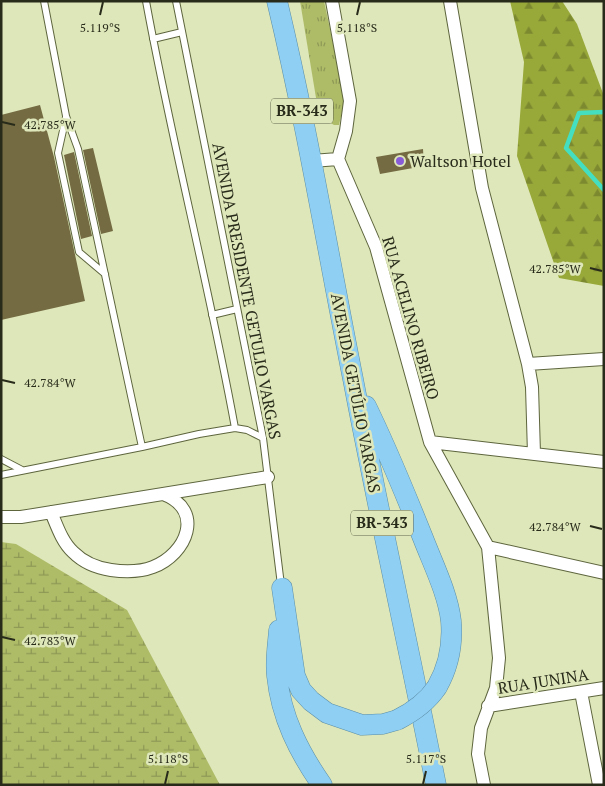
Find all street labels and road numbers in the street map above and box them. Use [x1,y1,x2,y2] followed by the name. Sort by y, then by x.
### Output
[271,98,333,124] road number: BR-343
[207,141,287,441] street label: AVENIDA PRESIDENTE GETULIO VARGAS
[377,234,445,402] street label: RUA ACELINO RIBEIRO
[326,291,386,495] street label: AVENIDA GETÚLIO VARGAS
[351,510,413,536] road number: BR-343
[496,663,590,699] street label: RUA JUNINA

